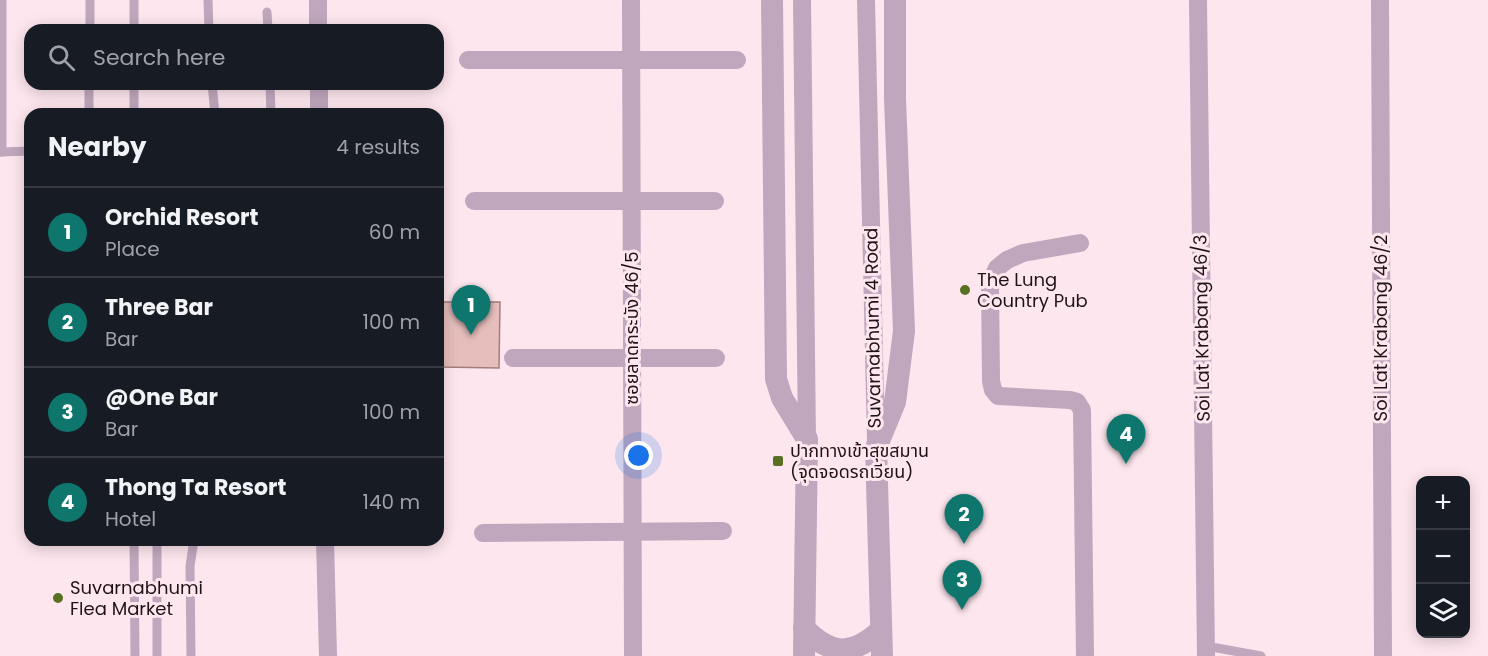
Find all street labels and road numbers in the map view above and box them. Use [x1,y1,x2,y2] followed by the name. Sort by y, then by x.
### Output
[858,227,887,429] street label: Suvarnabhumi 4 Road
[1187,234,1216,422] street label: Soi Lat Krabang 46/3
[1368,235,1393,421] street label: Soi Lat Krabang 46/2
[619,251,644,405] street label: ซอยลาดกระบัง 46/5

